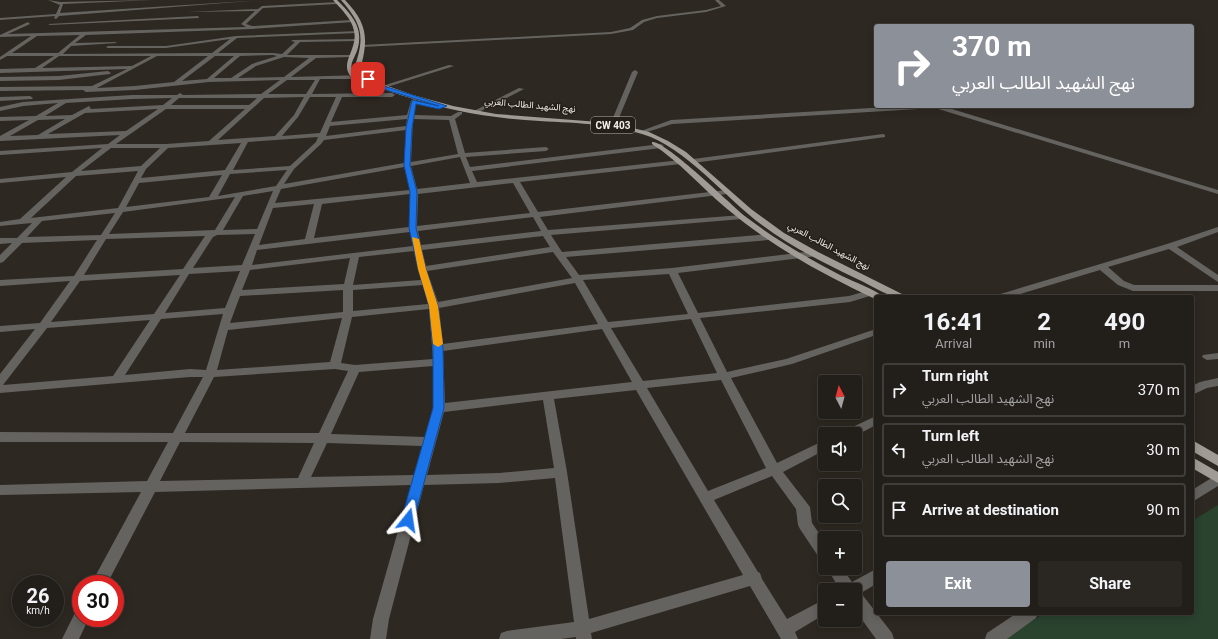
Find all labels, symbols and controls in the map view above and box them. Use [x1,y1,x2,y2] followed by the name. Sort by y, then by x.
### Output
[952,30,1031,63] text: 370 m
[886,40,938,92] icon: right
[351,62,385,96] pin
[357,68,379,90] icon: arrive
[952,72,1135,93] text: نهج الشهيد الطالب العربي
[484,96,576,116] street label: نهج الشهيد الطالب العربي
[591,117,635,133] road number: CW 403
[785,220,872,274] street label: نهج الشهيد الطالب العربي
[923,308,985,336] text: 16:41
[1037,308,1051,336] text: 2
[1104,308,1145,336] text: 490
[935,336,972,351] text: Arrival
[1033,336,1055,351] text: min
[1119,336,1130,351] text: m
[922,367,988,385] text: Turn right
[818,375,862,419] north arrow
[818,375,862,627] map controls
[888,379,910,401] icon: right
[1138,381,1180,399] text: 370 m
[922,391,1054,406] text: نهج الشهيد الطالب العربي
[818,427,862,471] button: sound
[922,427,979,445] text: Turn left
[888,439,910,461] icon: left
[1146,441,1180,459] text: 30 m
[922,451,1054,466] text: نهج الشهيد الطالب العربي
[818,479,862,523] button: search
[387,499,429,541] position arrow
[888,499,910,521] icon: arrive
[922,501,1059,519] text: Arrive at destination
[1146,501,1180,519] text: 90 m
[818,531,862,575] button: +
[886,561,1030,607] button: Exit
[1038,561,1182,607] button: Share
[72,575,124,627] speed limit sign: 30
[818,583,862,627] button: −
[27,584,49,608] text: 26
[26,605,50,616] text: km/h

